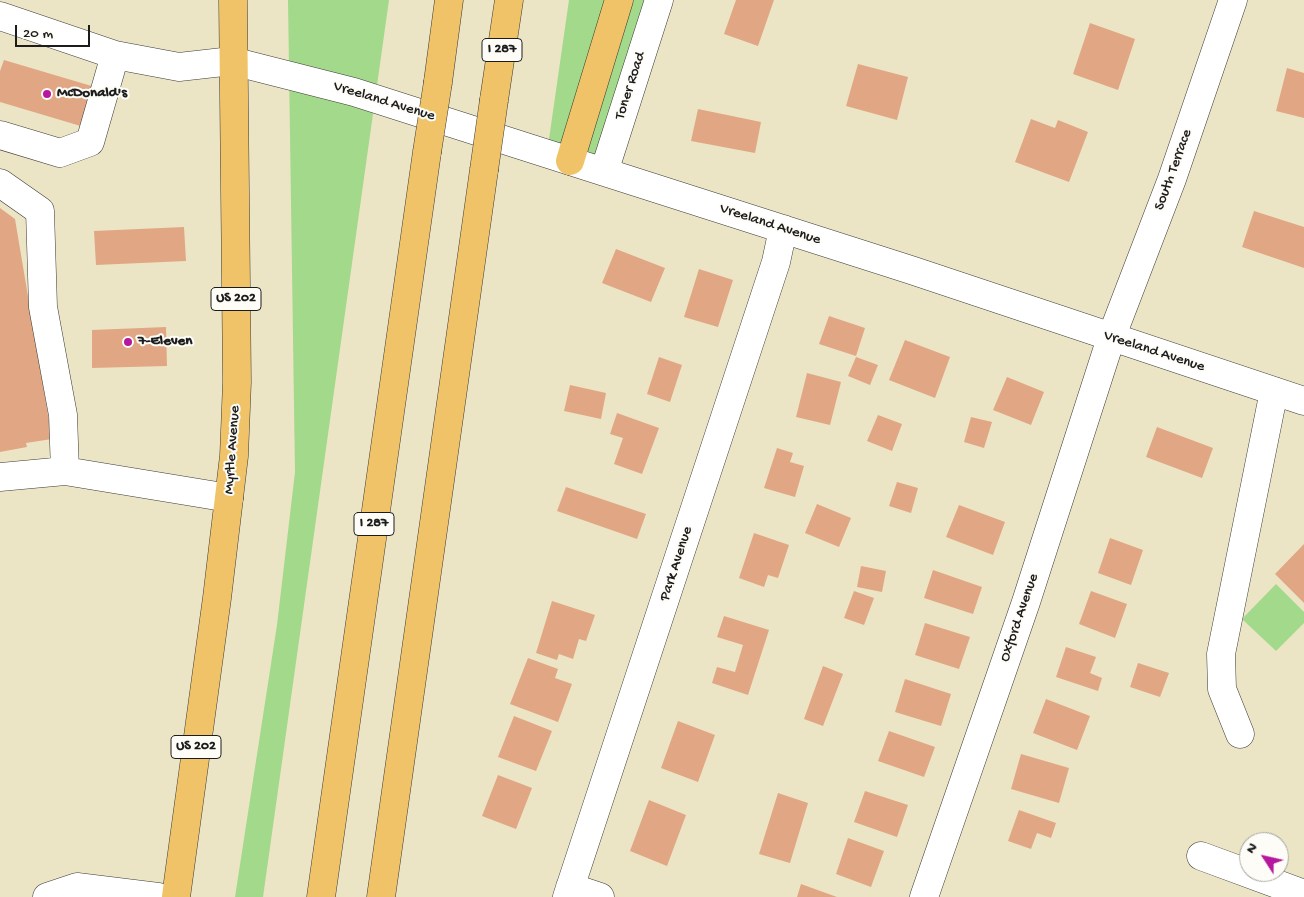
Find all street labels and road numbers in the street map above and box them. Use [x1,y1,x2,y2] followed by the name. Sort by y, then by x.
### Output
[482,38,522,62] road number: I 287
[612,50,650,122] street label: Toner Road
[331,78,437,126] street label: Vreeland Avenue
[1151,127,1197,213] street label: South Terrace
[717,200,823,250] street label: Vreeland Avenue
[211,288,261,310] road number: US 202
[1101,327,1207,377] street label: Vreeland Avenue
[221,405,245,495] street label: Myrtle Avenue
[354,512,394,536] road number: I 287
[657,524,697,604] street label: Park Avenue
[997,572,1043,664] street label: Oxford Avenue
[171,736,221,759] road number: US 202

